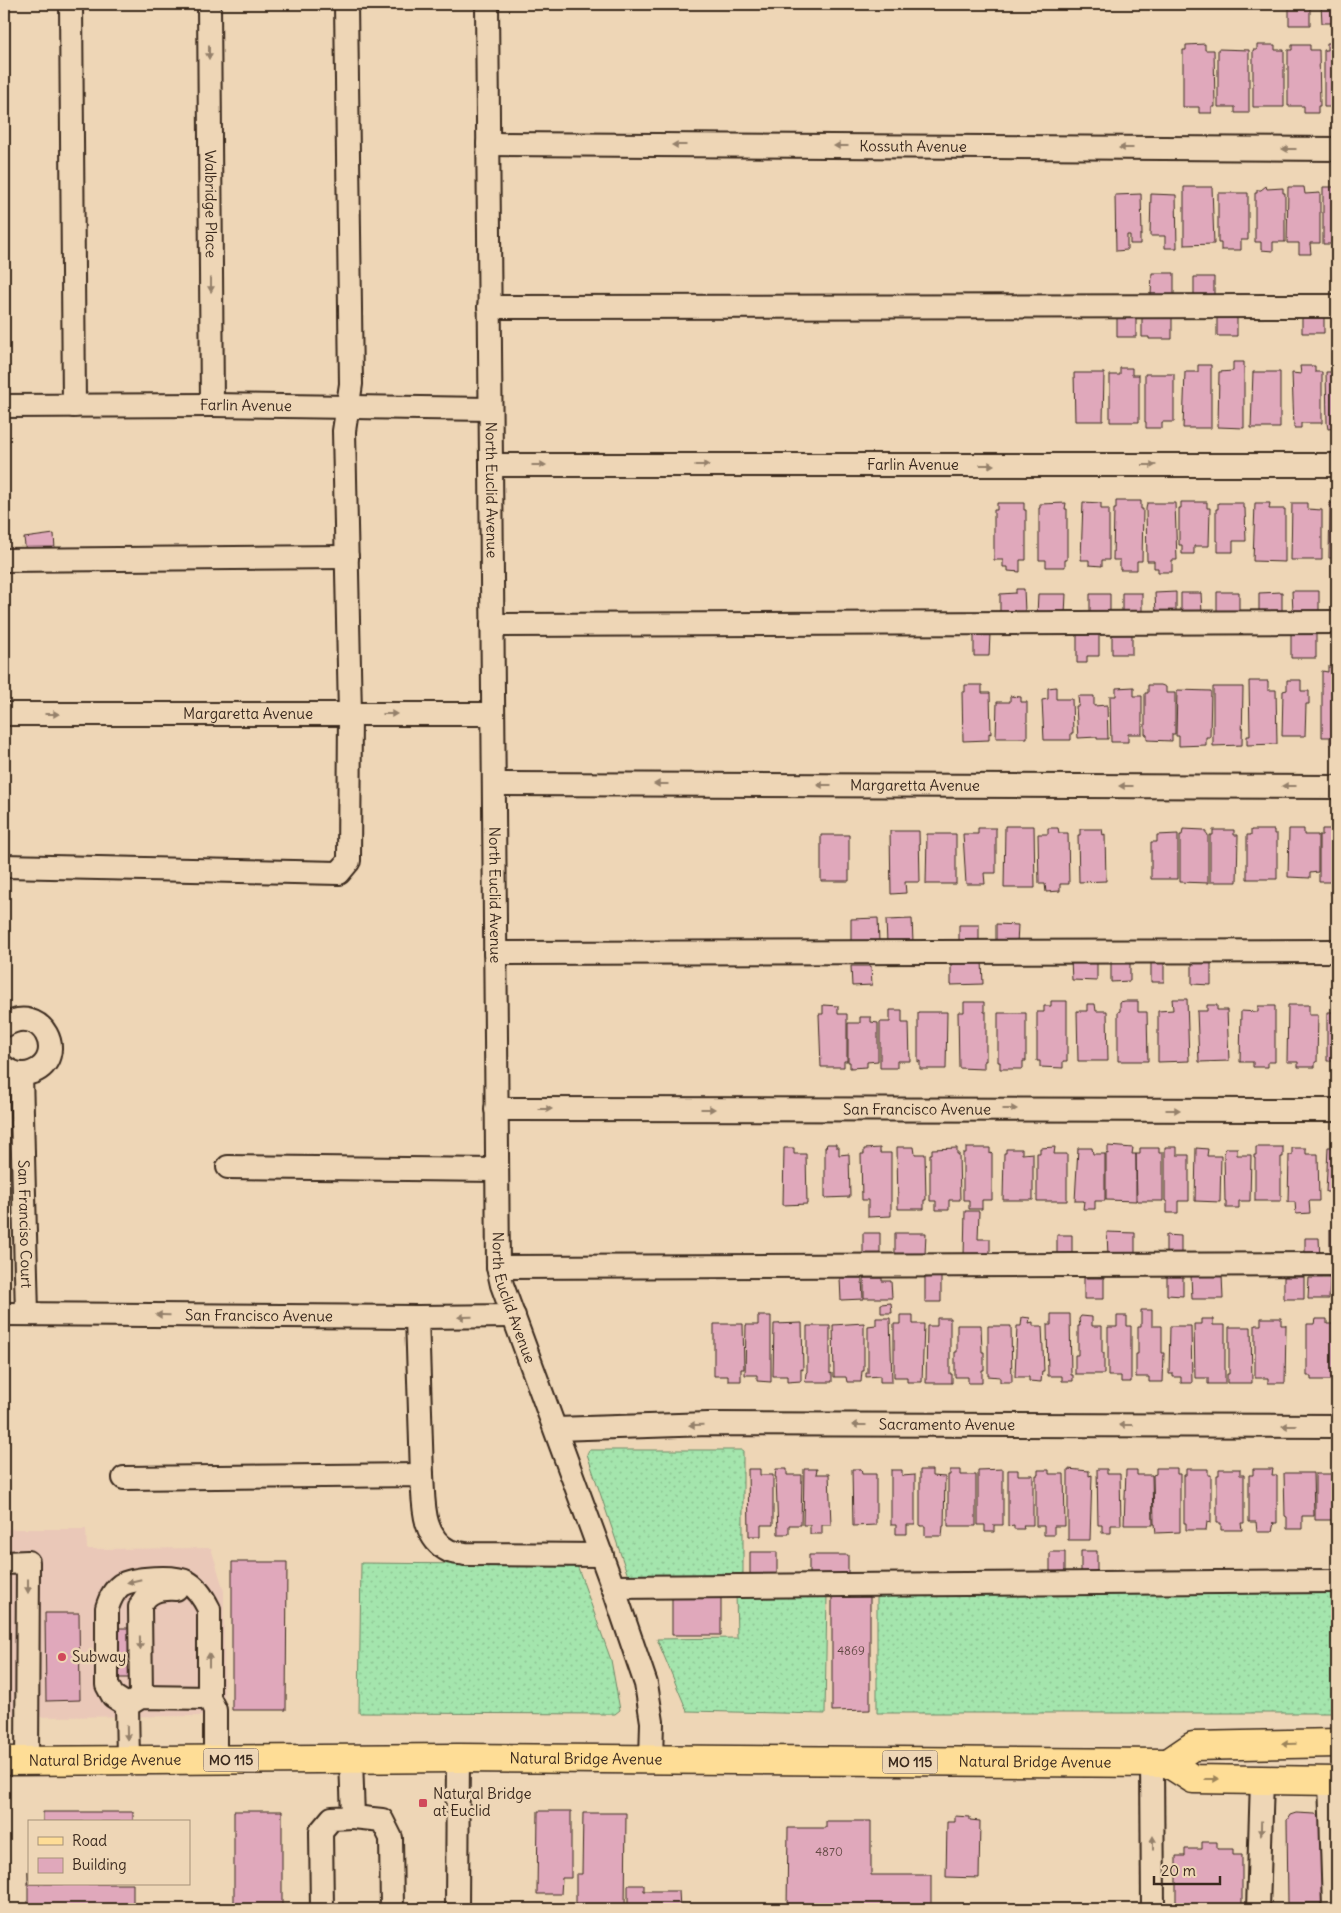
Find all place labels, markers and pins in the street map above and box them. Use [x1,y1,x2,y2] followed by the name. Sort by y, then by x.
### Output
[72,1647,126,1666] place label: Subway
[56,1651,68,1663] marker: Subway
[433,1784,532,1820] place label: Natural Bridge at Euclid
[417,1797,429,1809] marker: Natural Bridge at Euclid

